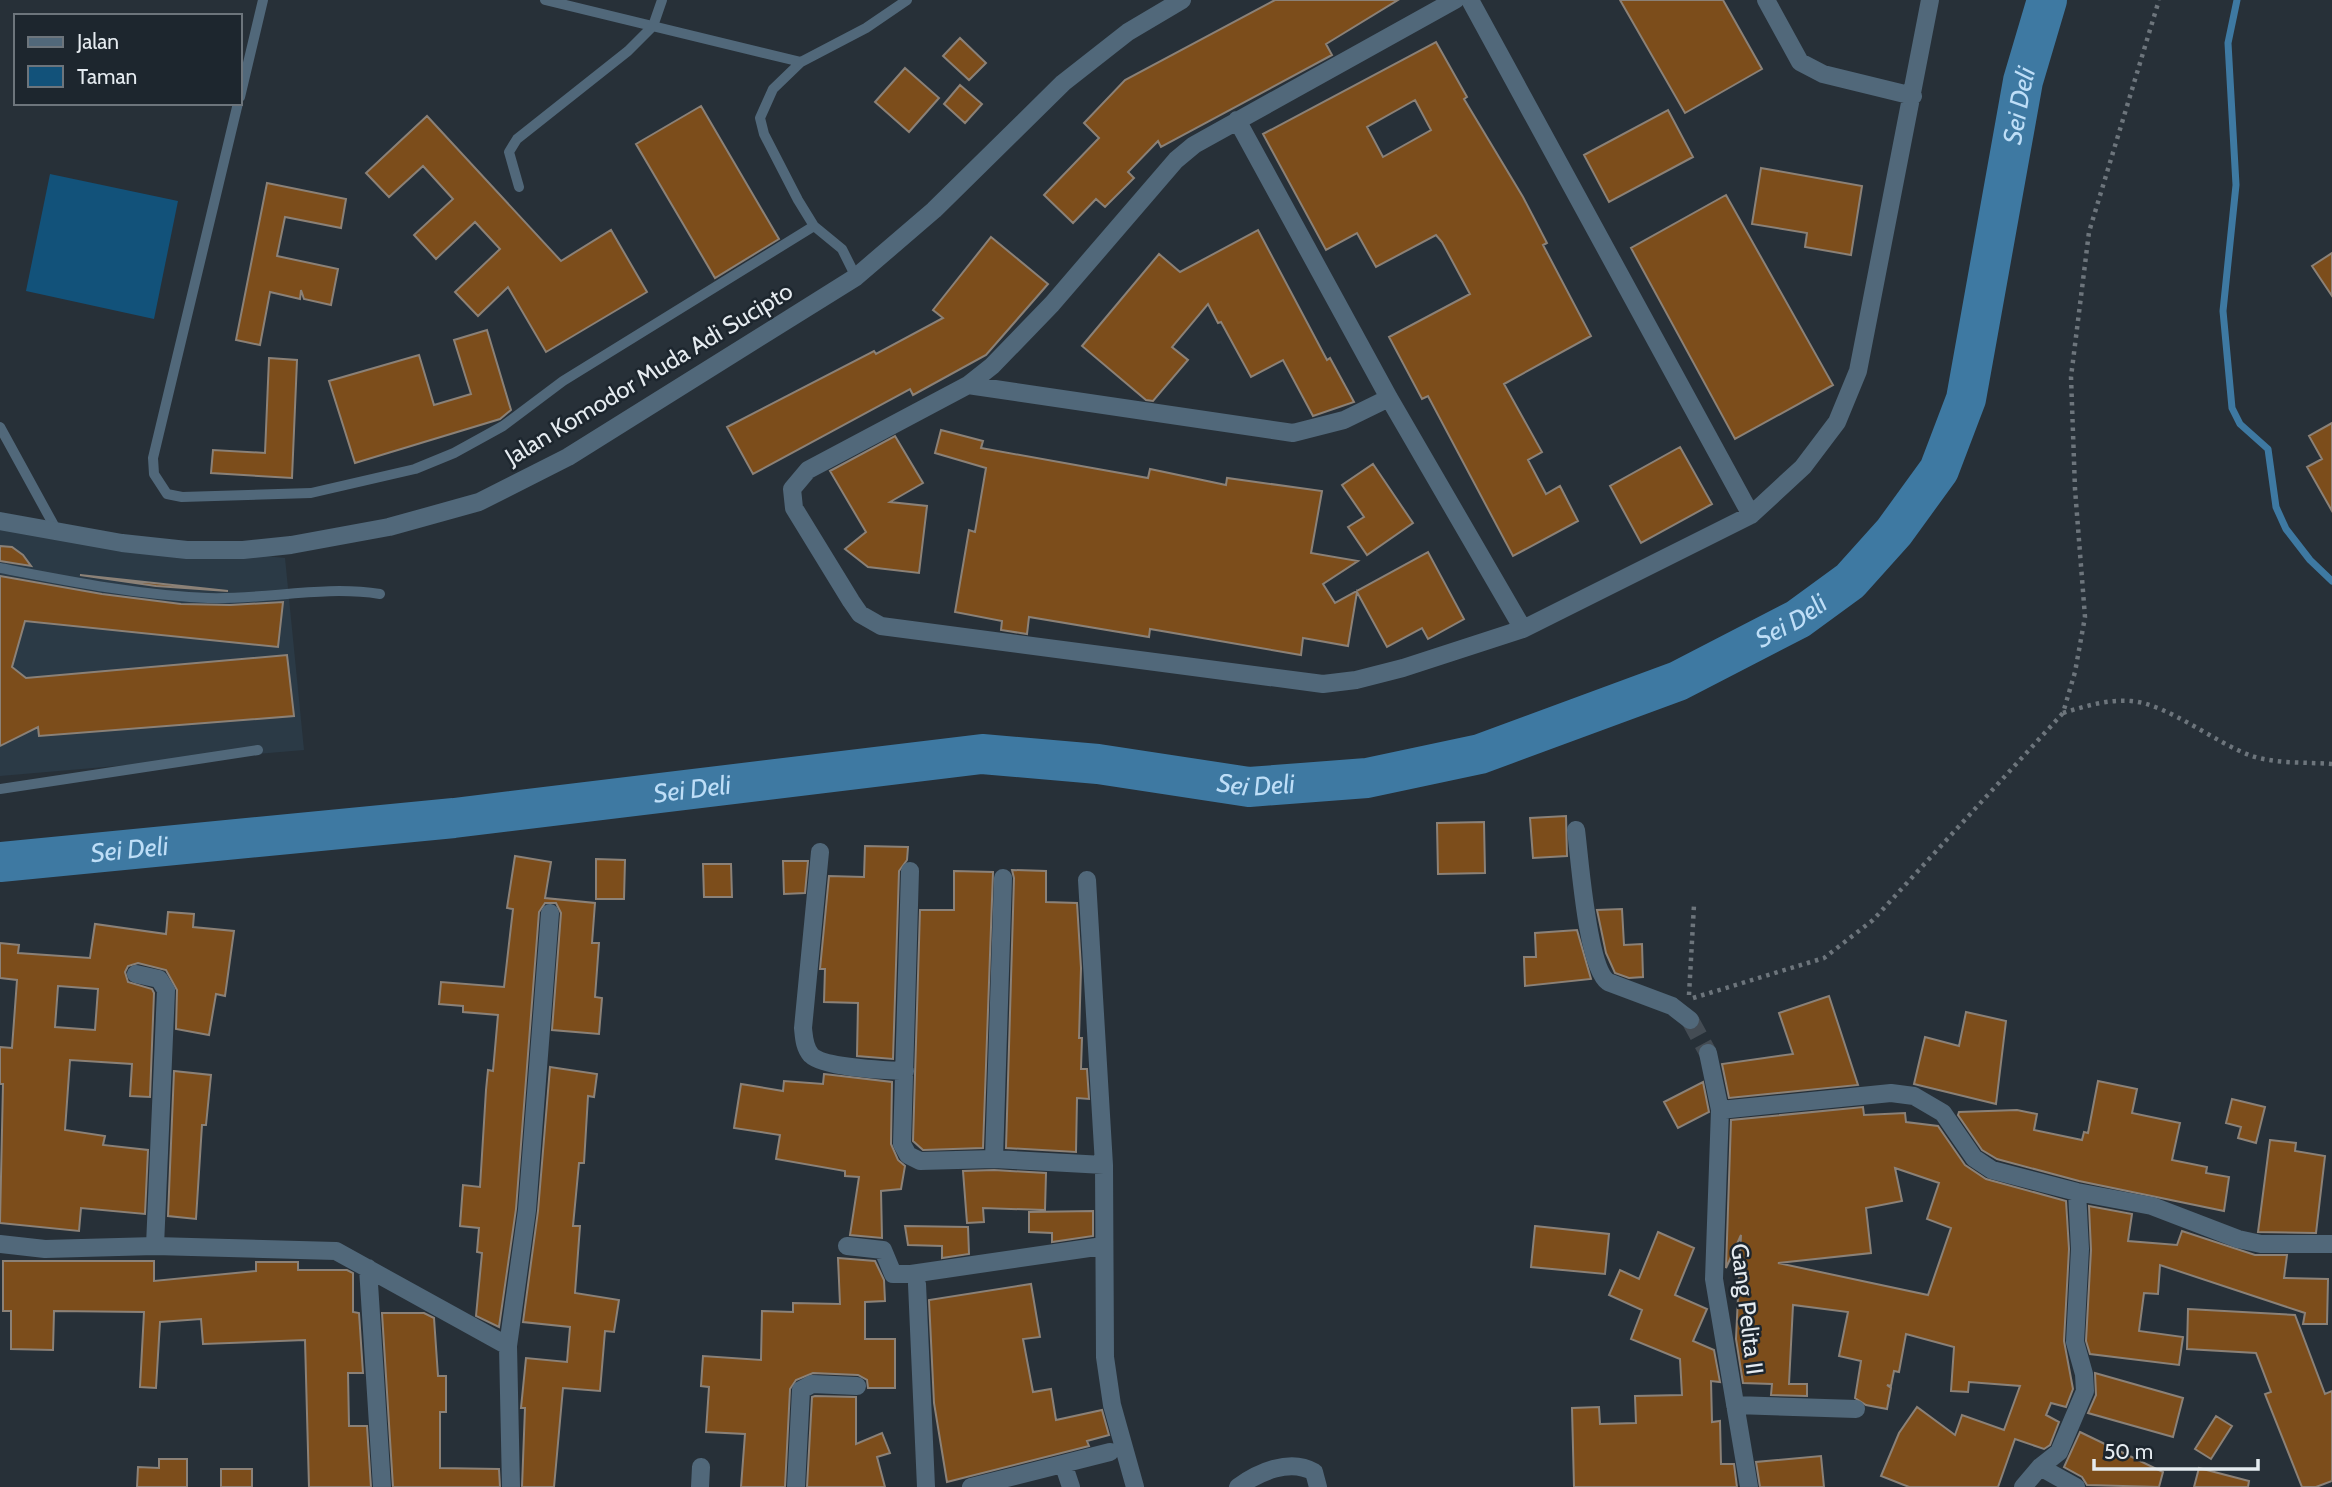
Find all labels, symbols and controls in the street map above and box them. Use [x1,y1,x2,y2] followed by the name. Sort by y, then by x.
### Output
[14,14,242,105] legend
[76,29,119,54] text: Jalan
[1996,63,2042,147] water label: Sei Deli
[77,64,137,89] text: Taman
[499,276,798,472] street label: Jalan Komodor Muda Adi Sucipto
[1750,587,1833,654] water label: Sei Deli
[1215,766,1296,803] water label: Sei Deli
[652,769,733,810] water label: Sei Deli
[89,830,170,869] water label: Sei Deli
[1725,1242,1770,1376] street label: Gang Pelita II
[2094,1428,2258,1472] scale bar
[2104,1439,2153,1464] text: 50 m

